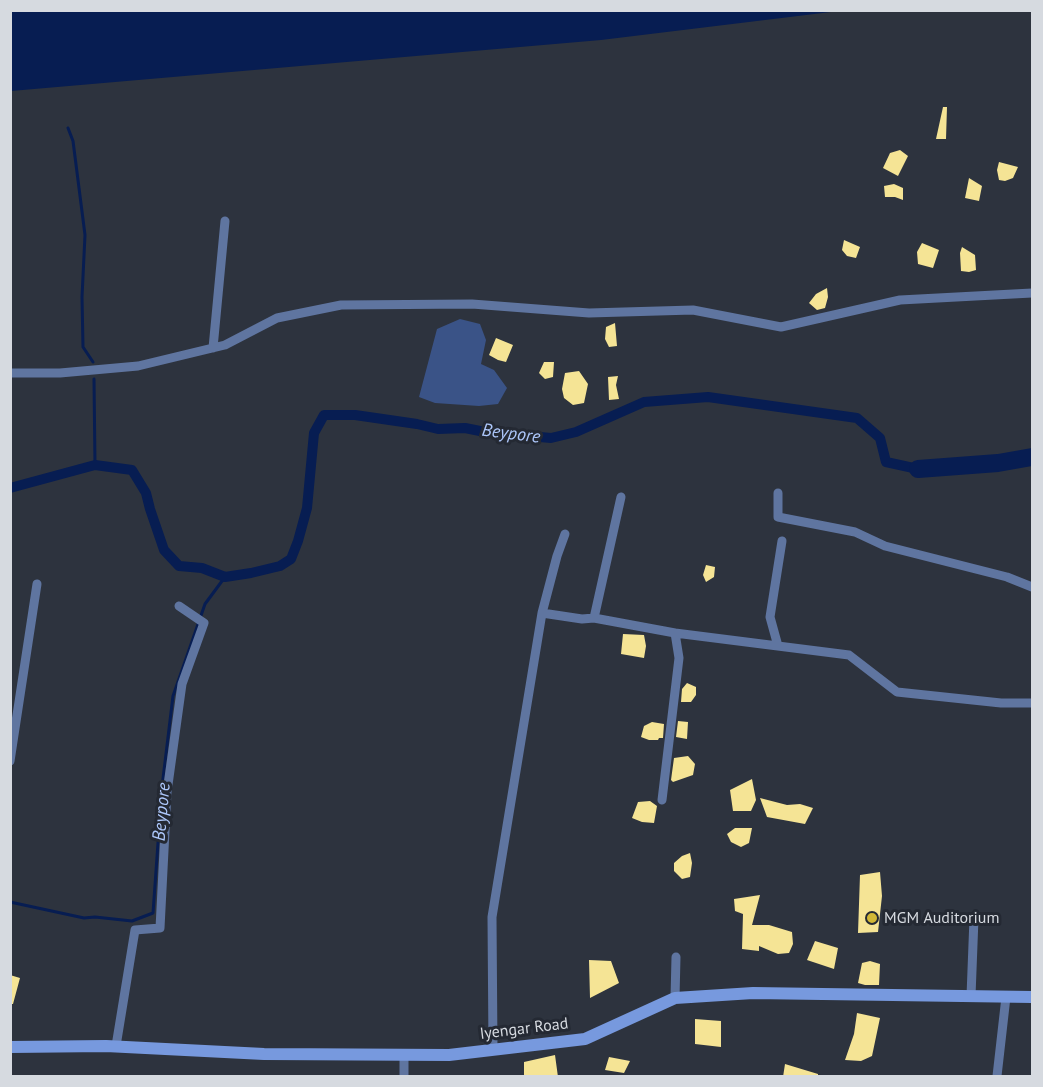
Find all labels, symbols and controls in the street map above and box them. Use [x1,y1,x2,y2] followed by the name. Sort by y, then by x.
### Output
[481,420,541,448] water label: Beypore
[149,782,175,842] water label: Beypore
[884,908,999,928] place label: MGM Auditorium
[865,911,879,925] marker: MGM Auditorium
[479,1014,569,1044] street label: Iyengar Road

